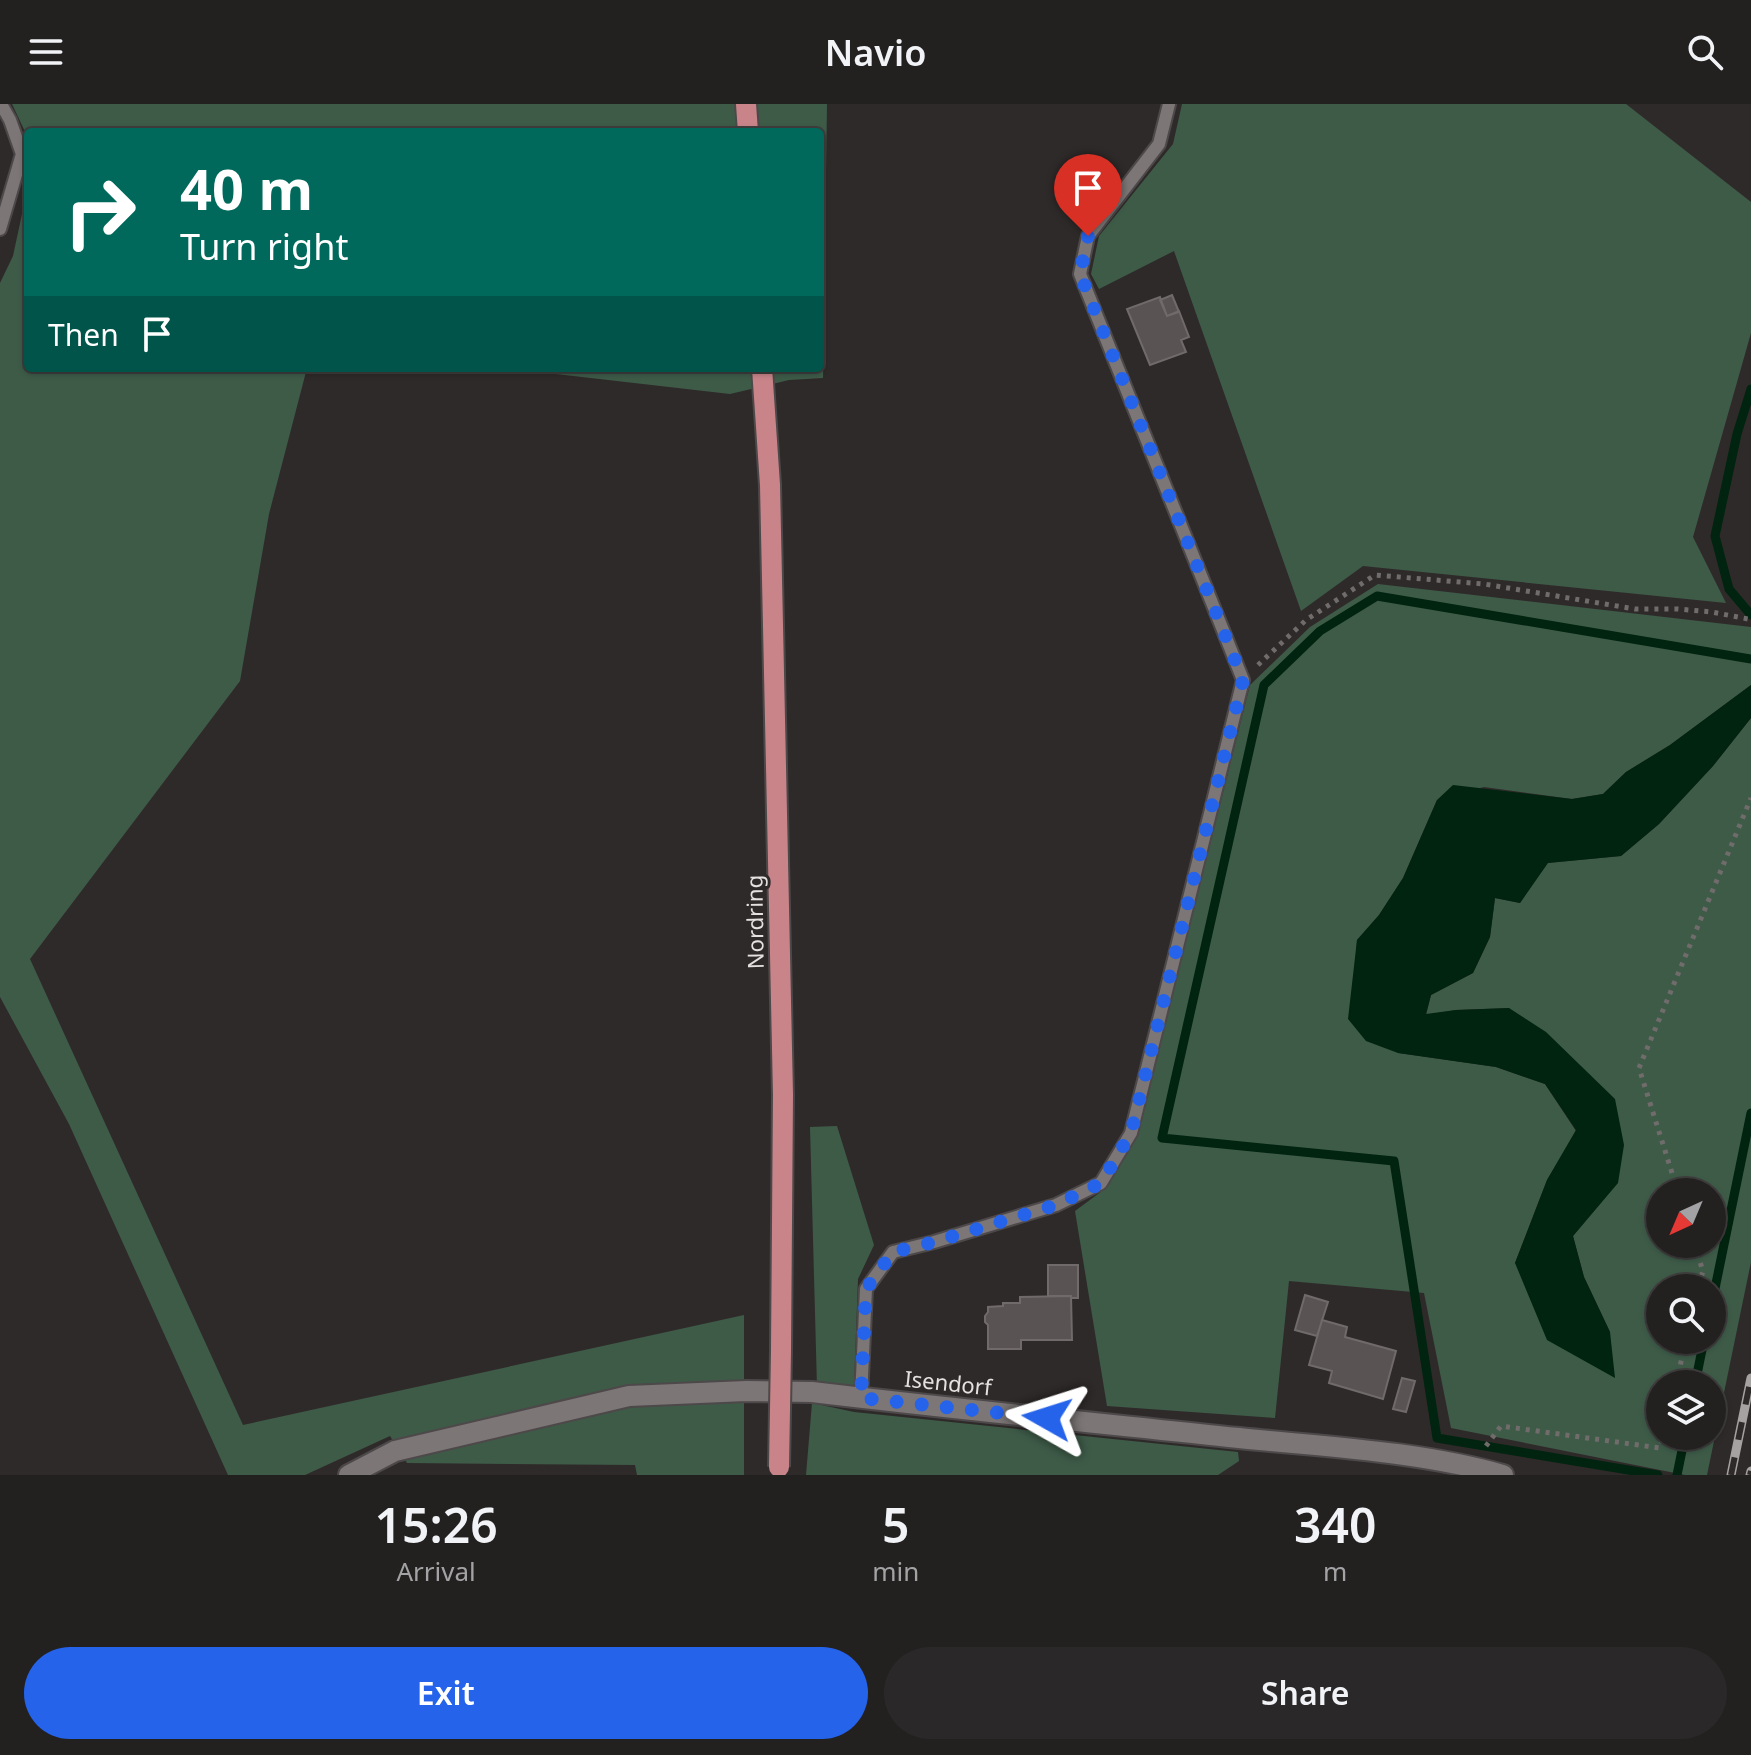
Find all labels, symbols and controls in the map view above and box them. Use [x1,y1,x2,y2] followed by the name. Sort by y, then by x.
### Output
[825,28,926,77] text: Navio
[24,30,68,74] icon: menu
[1683,30,1727,74] icon: search
[180,150,313,226] text: 40 m
[1054,154,1122,236] pin
[48,160,152,264] icon: right
[1066,166,1110,210] icon: arrive
[180,222,348,271] text: Turn right
[135,312,179,356] icon: arrive
[48,314,119,355] text: Then
[738,875,770,969] street label: Nordring
[1646,1178,1726,1258] north arrow
[1646,1178,1726,1450] map controls
[1646,1274,1726,1354] button: search
[903,1363,995,1402] street label: Isendorf
[1646,1370,1726,1450] button: layers
[1005,1376,1089,1460] position arrow
[375,1492,498,1557] text: 15:26
[882,1492,910,1557] text: 5
[1294,1492,1376,1557] text: 340
[396,1553,476,1589] text: Arrival
[872,1553,919,1589] text: min
[1323,1553,1347,1589] text: m
[24,1647,868,1739] button: Exit
[884,1647,1727,1739] button: Share

